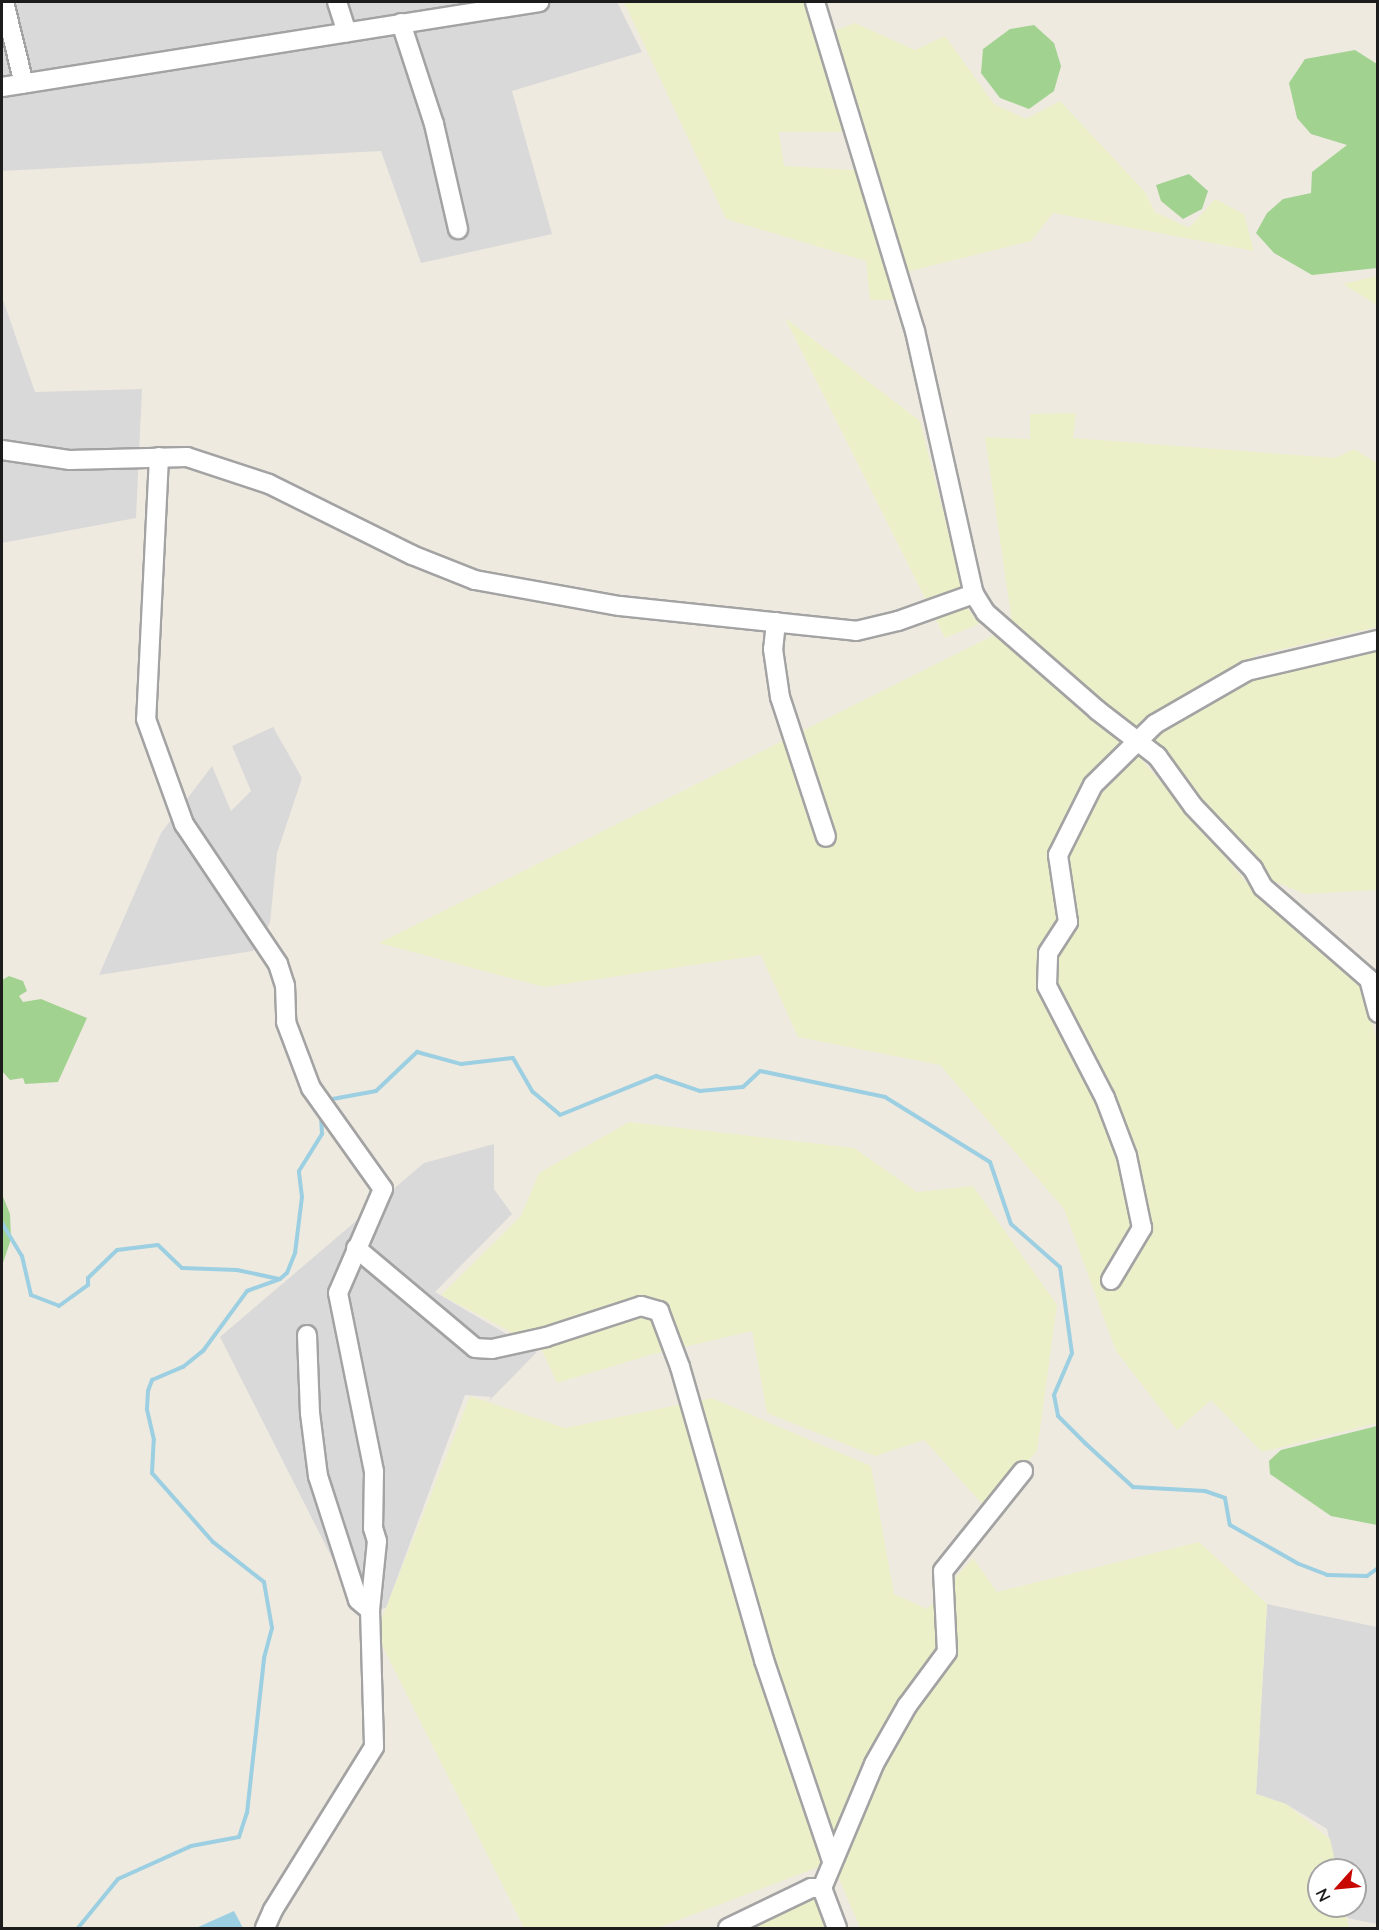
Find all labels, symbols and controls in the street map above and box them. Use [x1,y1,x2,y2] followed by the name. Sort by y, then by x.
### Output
[1307,1858,1367,1918] north arrow
[1311,1886,1334,1905] text: N

